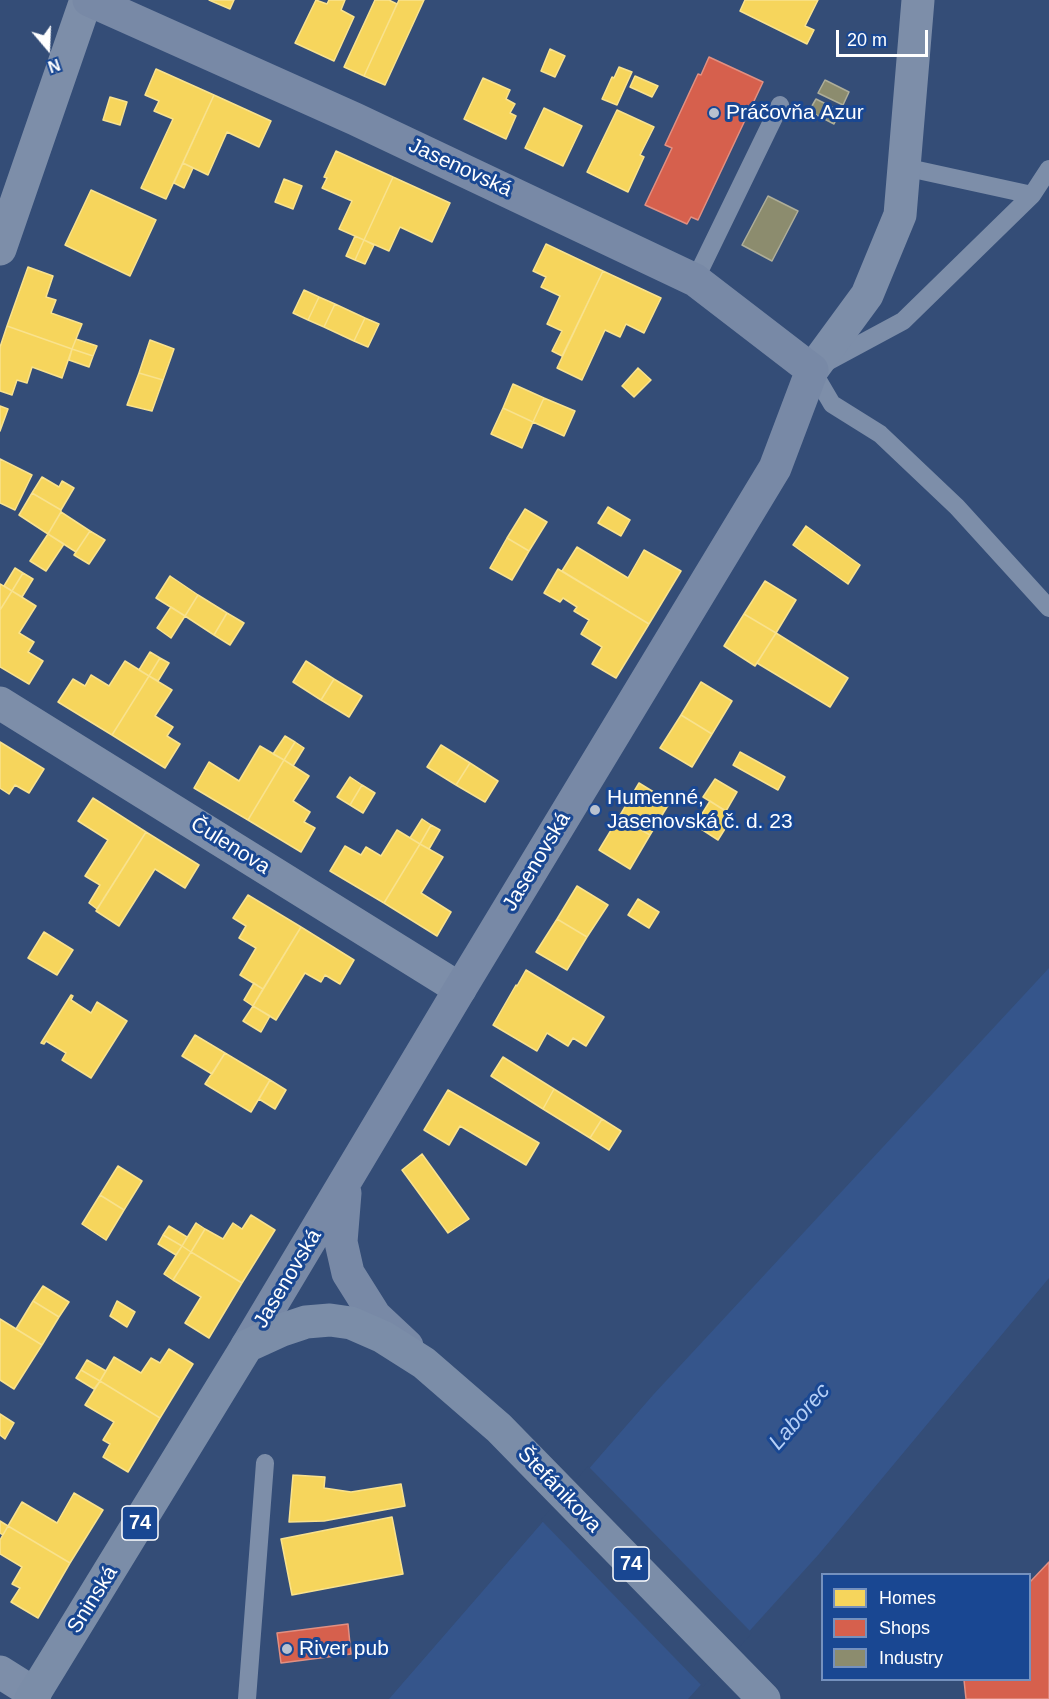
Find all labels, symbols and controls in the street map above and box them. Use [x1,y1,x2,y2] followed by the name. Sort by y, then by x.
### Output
[18,18,78,78] north arrow
[839,18,930,56] scale bar
[847,30,887,50] text: 20 m
[46,56,62,75] text: N
[726,100,864,126] place label: Práčovňa Azur
[707,106,721,120] marker: Práčovňa Azur
[404,133,516,203] street label: Jasenovská
[607,785,793,835] place label: Humenné, Jasenovská č. d. 23
[588,803,602,817] marker: Humenné, Jasenovská č. d. 23
[498,808,576,916] street label: Jasenovská
[186,812,274,880] street label: Čulenova
[249,1225,327,1333] street label: Jasenovská
[764,1378,836,1456] water label: Laborec
[512,1442,606,1538] street label: Štefánikova
[122,1506,158,1540] road number: 74
[613,1547,649,1581] road number: 74
[63,1562,123,1638] street label: Sninská
[821,1573,1031,1681] legend
[879,1588,936,1608] text: Homes
[879,1618,930,1638] text: Shops
[299,1636,389,1662] place label: River pub
[280,1642,294,1656] marker: River pub
[879,1648,943,1668] text: Industry

